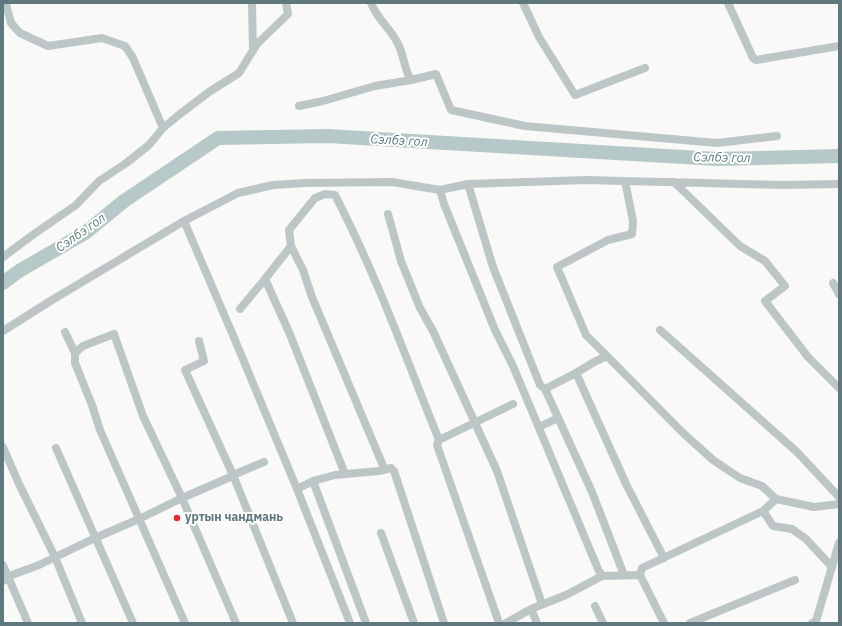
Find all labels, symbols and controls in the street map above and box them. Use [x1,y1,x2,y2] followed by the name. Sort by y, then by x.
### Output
[370,132,428,150] water label: Сэлбэ гол
[693,150,751,166] water label: Сэлбэ гол
[53,210,109,256] water label: Сэлбэ гол
[185,511,283,525] place label: уртын чандмань
[172,513,182,523] marker: уртын чандмань

